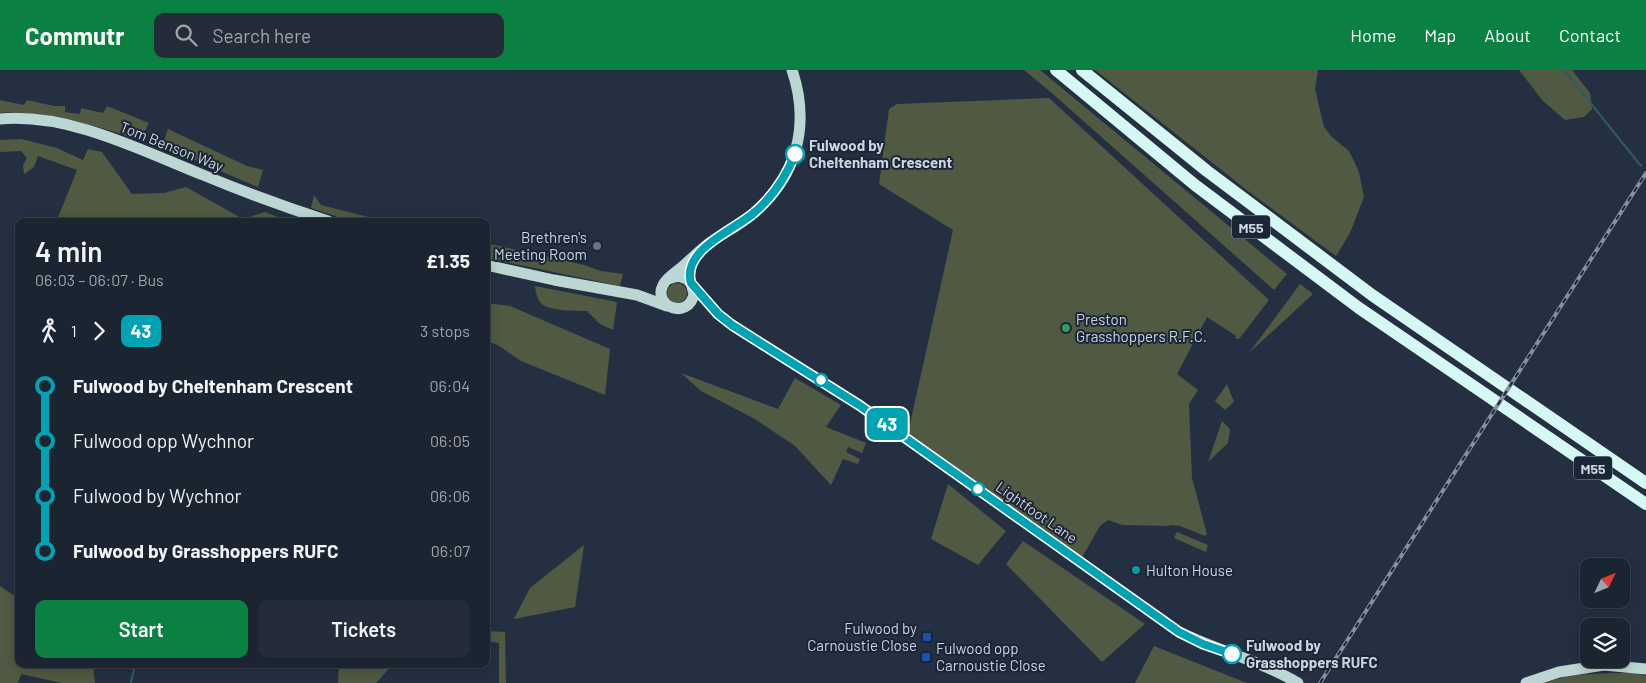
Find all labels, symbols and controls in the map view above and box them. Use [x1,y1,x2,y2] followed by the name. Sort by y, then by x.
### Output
[154,13,504,58] search box
[25,21,124,50] text: Commutr
[172,21,200,49] icon: search
[212,24,311,47] text: Search here
[1350,24,1396,46] text: Home
[1424,24,1456,46] text: Map
[1484,24,1531,46] text: About
[1559,24,1621,46] text: Contact
[118,117,226,175] street label: Tom Benson Way
[809,136,952,171] place label: Fulwood by Cheltenham Crescent
[785,144,805,164] marker: Fulwood by Cheltenham Crescent
[1232,216,1270,238] road number: M55
[494,228,587,263] place label: Brethren's Meeting Room
[35,234,103,268] text: 4 min
[591,240,603,252] marker: Brethren's Meeting Room
[426,249,470,272] text: £1.35
[35,270,164,289] text: 06:03 – 06:07 · Bus
[1076,310,1207,345] place label: Preston Grasshoppers R.F.C.
[35,317,63,345] icon: walk
[85,317,113,345] icon: forward
[131,320,151,342] text: 43
[71,321,77,340] text: 1
[420,321,470,340] text: 3 stops
[1060,322,1072,334] marker: Preston Grasshoppers R.F.C.
[814,373,828,387] unlabelled marker
[73,374,353,397] text: Fulwood by Cheltenham Crescent
[429,376,470,395] text: 06:04
[864,408,910,440] line badge: 43
[877,413,897,435] text: 43
[73,429,254,452] text: Fulwood opp Wychnor
[430,431,470,450] text: 06:05
[1574,456,1612,479] road number: M55
[993,477,1081,547] street label: Lightfoot Lane
[971,482,985,496] unlabelled marker
[73,484,242,507] text: Fulwood by Wychnor
[430,486,470,505] text: 06:06
[73,539,338,562] text: Fulwood by Grasshoppers RUFC
[431,541,470,560] text: 06:07
[1580,558,1630,608] north arrow
[1580,558,1630,668] map controls
[1146,561,1233,579] place label: Hulton House
[1130,564,1142,576] marker: Hulton House
[35,600,248,658] button: Start
[258,600,470,658] button: Tickets
[1580,618,1630,668] button: layers
[807,619,917,654] place label: Fulwood by Carnoustie Close
[921,631,933,643] marker: Fulwood by Carnoustie Close
[1246,636,1378,671] place label: Fulwood by Grasshoppers RUFC
[936,639,1046,674] place label: Fulwood opp Carnoustie Close
[1222,644,1242,664] marker: Fulwood by Grasshoppers RUFC
[920,651,932,663] marker: Fulwood opp Carnoustie Close

